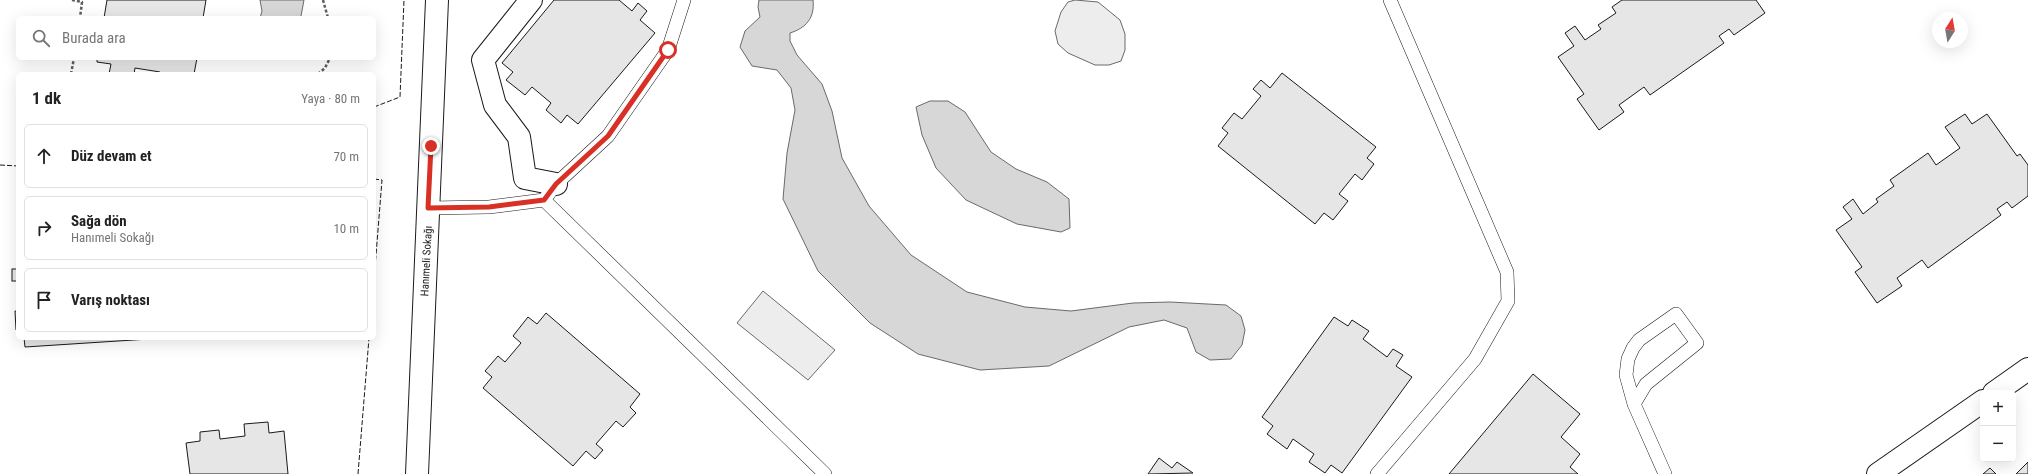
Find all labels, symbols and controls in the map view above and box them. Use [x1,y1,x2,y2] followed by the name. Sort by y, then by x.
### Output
[1932,12,1968,48] north arrow
[16,16,376,60] search box
[30,27,52,49] icon: search
[62,29,126,47] text: Burada ara
[659,41,677,59] route start
[32,88,61,108] text: 1 dk
[301,91,360,106] text: Yaya · 80 m
[422,137,440,155] route end
[33,145,55,167] icon: ahead
[71,147,152,165] text: Düz devam et
[333,149,359,164] text: 70 m
[71,212,127,230] text: Sağa dön
[33,217,55,239] icon: right
[333,221,359,236] text: 10 m
[418,225,435,297] street label: Hanımeli Sokağı
[71,230,154,245] text: Hanımeli Sokağı
[33,289,55,311] icon: arrive
[71,291,150,309] text: Varış noktası
[1980,390,2016,462] map controls
[1980,390,2016,426] button: +
[1980,426,2016,462] button: −

